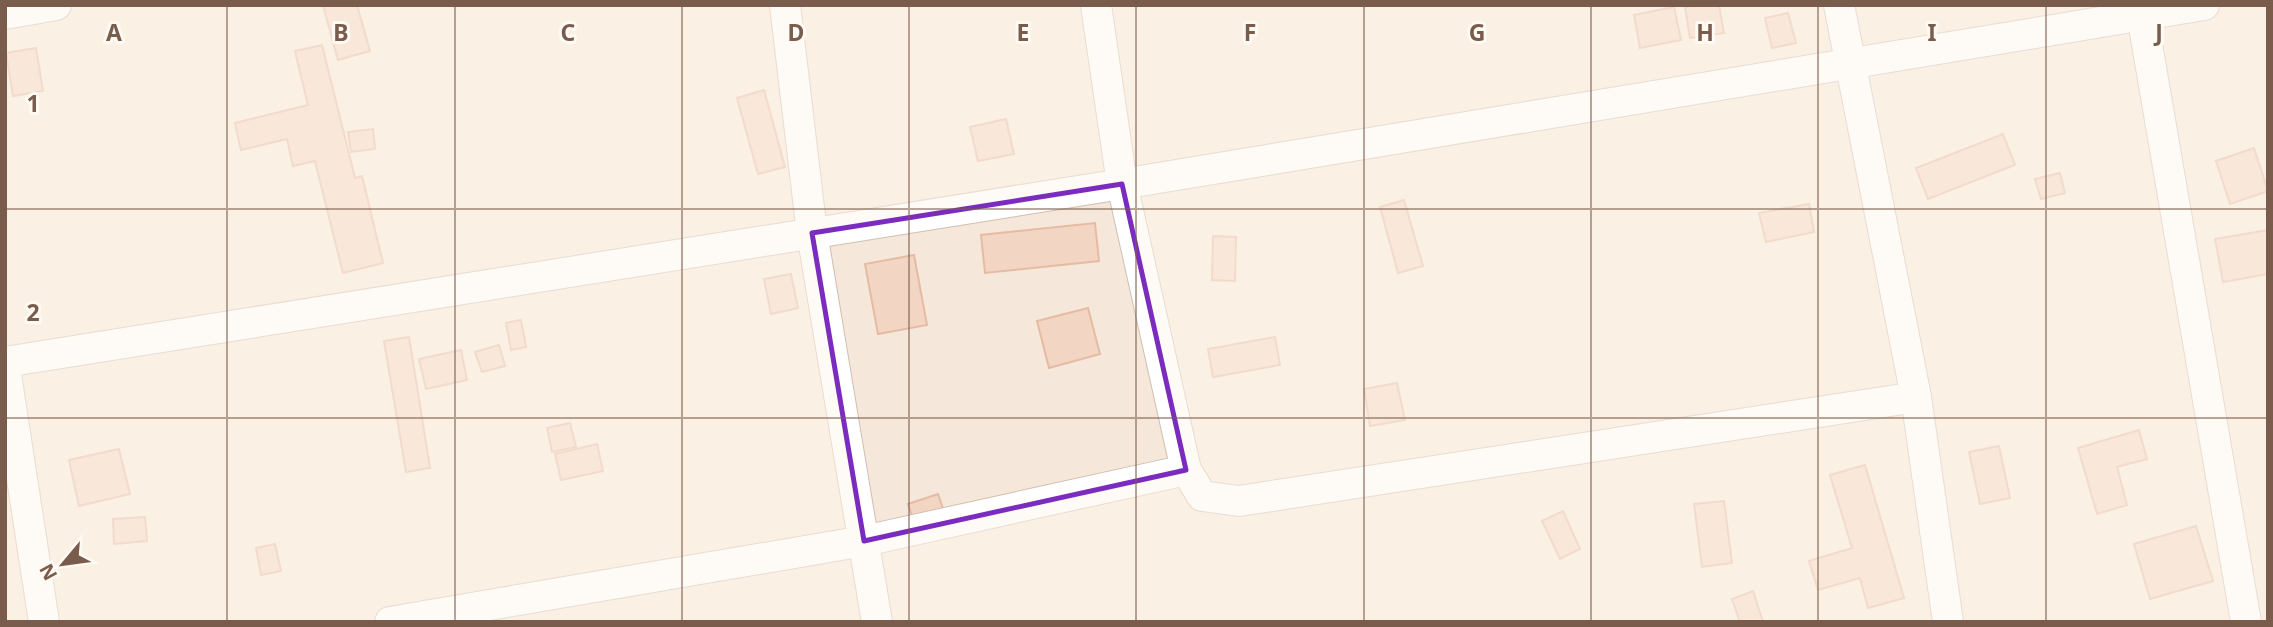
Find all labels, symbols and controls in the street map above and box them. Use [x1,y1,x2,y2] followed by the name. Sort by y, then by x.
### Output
[106,16,122,48] text: A
[333,16,349,48] text: B
[561,16,576,48] text: C
[788,16,804,48] text: D
[1017,16,1029,48] text: E
[1244,16,1256,48] text: F
[1469,16,1485,48] text: G
[1696,16,1714,48] text: H
[1928,16,1937,48] text: I
[2153,16,2163,48] text: J
[26,87,40,119] text: 1
[26,296,40,328] text: 2
[28,529,98,599] north arrow
[33,559,63,585] text: N

